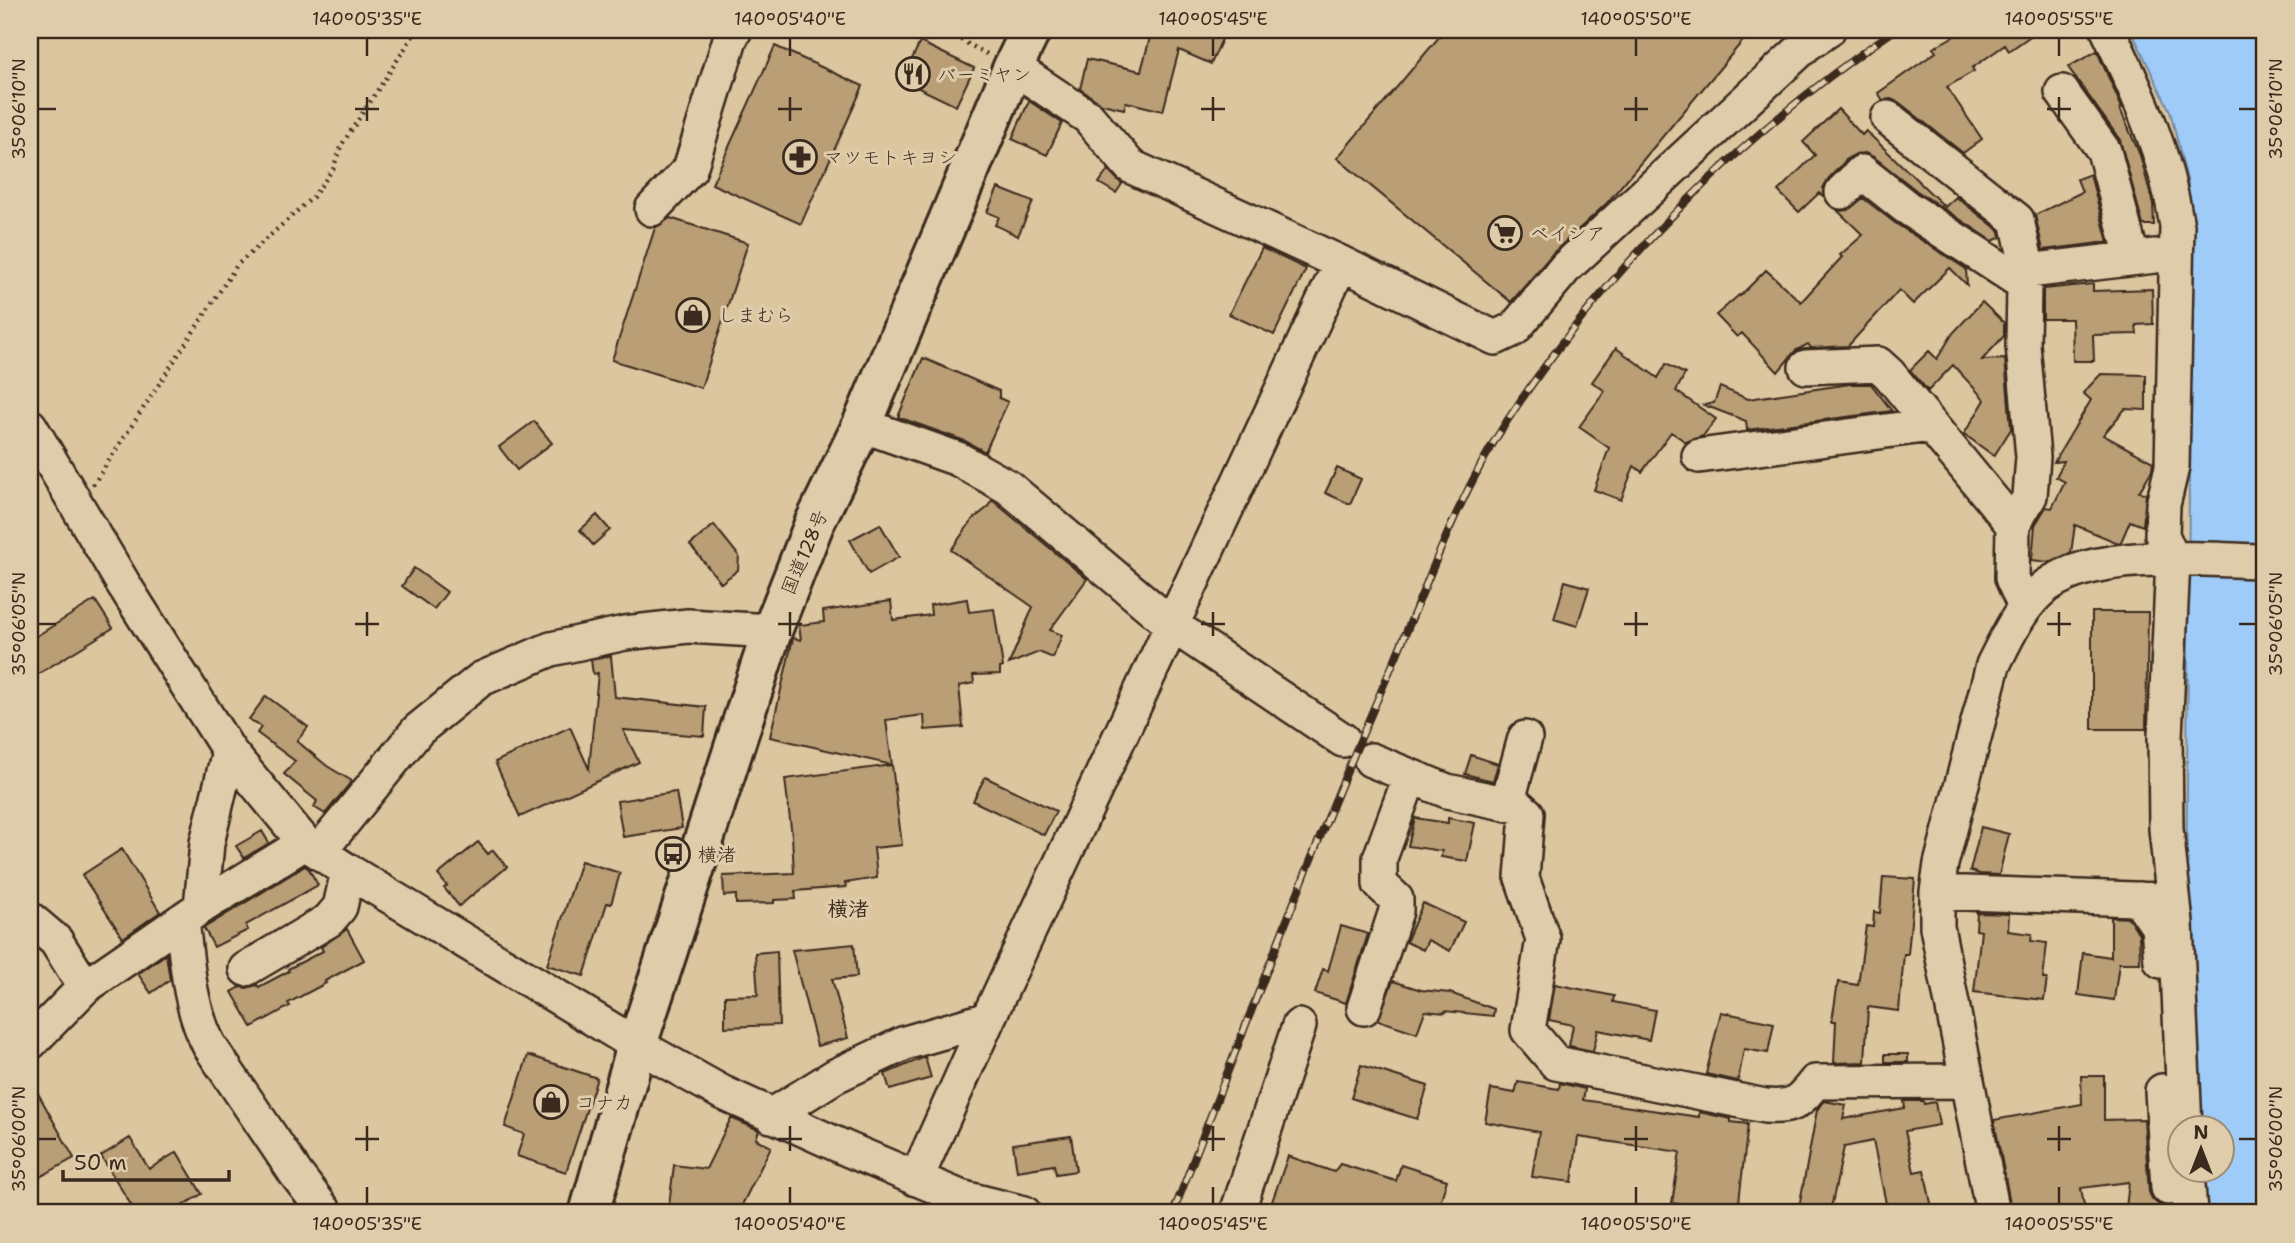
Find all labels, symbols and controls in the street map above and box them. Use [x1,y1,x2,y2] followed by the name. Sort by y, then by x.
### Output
[312,7,422,31] text: 140°05'35"E
[734,7,846,31] text: 140°05'40"E
[1158,7,1268,31] text: 140°05'45"E
[1580,7,1692,31] text: 140°05'50"E
[2005,7,2113,31] text: 140°05'55"E
[894,55,932,93] restaurant icon: バーミヤン
[7,58,31,160] text: 35°06'10"N
[2264,58,2288,160] text: 35°06'10"N
[937,62,1032,87] place label: バーミヤン
[781,138,819,176] pharmacy icon: マツモトキヨシ
[824,145,957,170] place label: マツモトキヨシ
[1486,214,1524,252] supermarket icon: ベイシア
[1530,221,1606,246] place label: ベイシア
[674,296,712,334] shop icon: しまむら
[718,303,794,328] place label: しまむら
[775,506,834,598] street label: 国道128号
[7,572,31,676] text: 35°06'05"N
[2264,572,2288,676] text: 35°06'05"N
[654,835,692,873] bus stop icon: 横渚
[698,842,736,867] place label: 横渚
[827,895,869,923] district label: 横渚
[532,1083,570,1121] shop icon: コナカ
[7,1086,31,1192] text: 35°06'00"N
[2264,1086,2288,1192] text: 35°06'00"N
[576,1090,633,1115] place label: コナカ
[2166,1114,2236,1184] north arrow
[2193,1120,2209,1145] text: N
[63,1138,229,1182] scale bar
[74,1149,127,1177] text: 50 m
[312,1212,422,1236] text: 140°05'35"E
[734,1212,846,1236] text: 140°05'40"E
[1158,1212,1268,1236] text: 140°05'45"E
[1580,1212,1692,1236] text: 140°05'50"E
[2005,1212,2113,1236] text: 140°05'55"E

